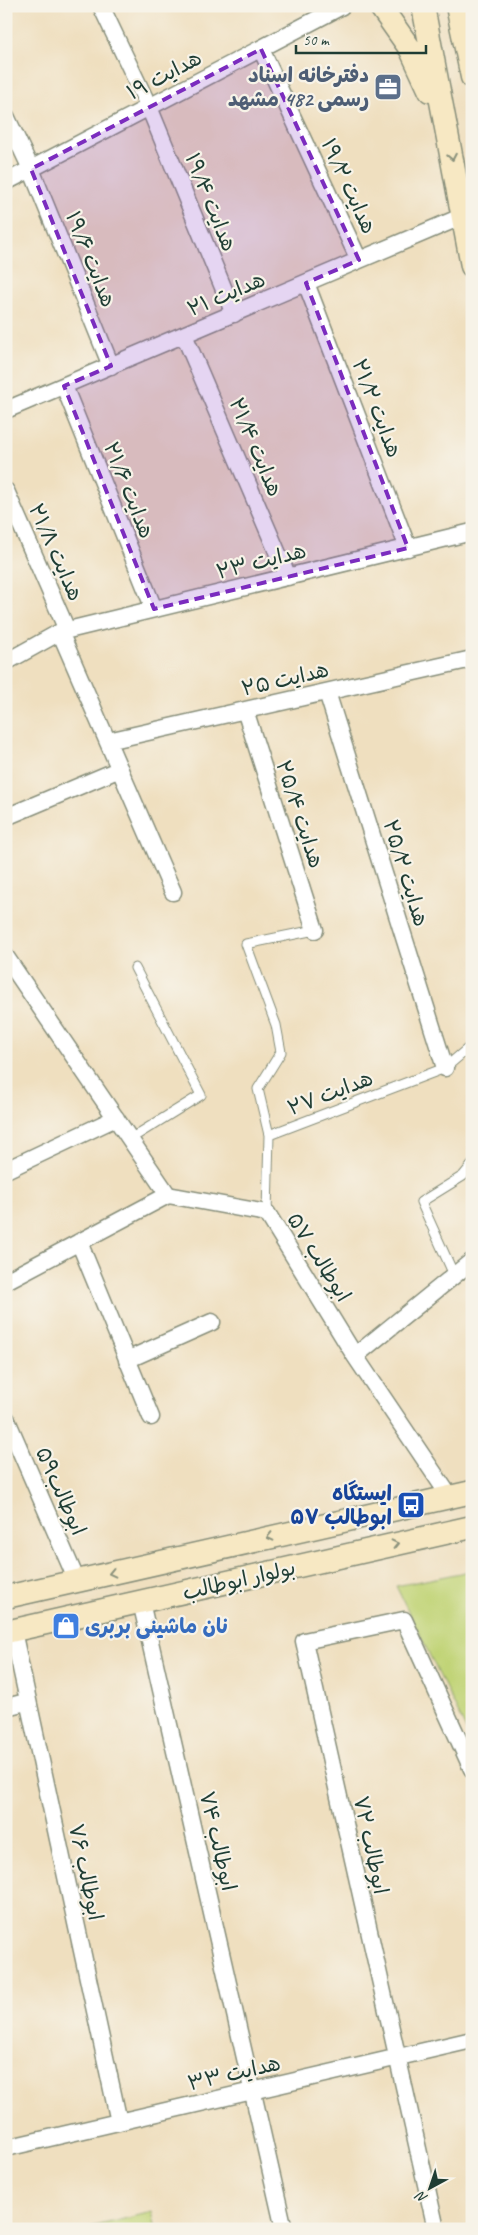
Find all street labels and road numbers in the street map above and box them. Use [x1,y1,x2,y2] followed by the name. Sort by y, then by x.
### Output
[122,44,206,106] street label: هدایت ۱۹
[316,134,382,238] street label: هدایت ۱۹/۲
[179,149,243,255] street label: هدایت ۱۹/۴
[60,207,122,311] street label: هدایت ۱۹/۶
[183,266,269,322] street label: هدایت ۲۱
[346,355,408,461] street label: هدایت ۲۱/۲
[224,394,288,500] street label: هدایت ۲۱/۴
[98,438,160,542] street label: هدایت ۲۱/۶
[23,499,89,605] street label: هدایت ۲۱/۸
[213,537,309,585] street label: هدایت ۲۳
[239,656,331,702] street label: هدایت ۲۵
[270,757,330,871] street label: هدایت ۲۵/۴
[377,816,435,930] street label: هدایت ۲۵/۲
[284,1065,376,1121] street label: هدایت ۲۷
[281,1208,357,1306] street label: ابوطالب ۵۷
[30,1443,92,1539] street label: ابوطالب۵۹
[180,1554,298,1607] street label: بولوار ابوطالب
[194,1789,242,1893] street label: ابوطالب ۷۴
[348,1793,394,1897] street label: ابوطالب ۷۲
[63,1821,109,1923] street label: ابوطالب ۷۶
[185,2050,283,2096] street label: هدایت ۳۳

